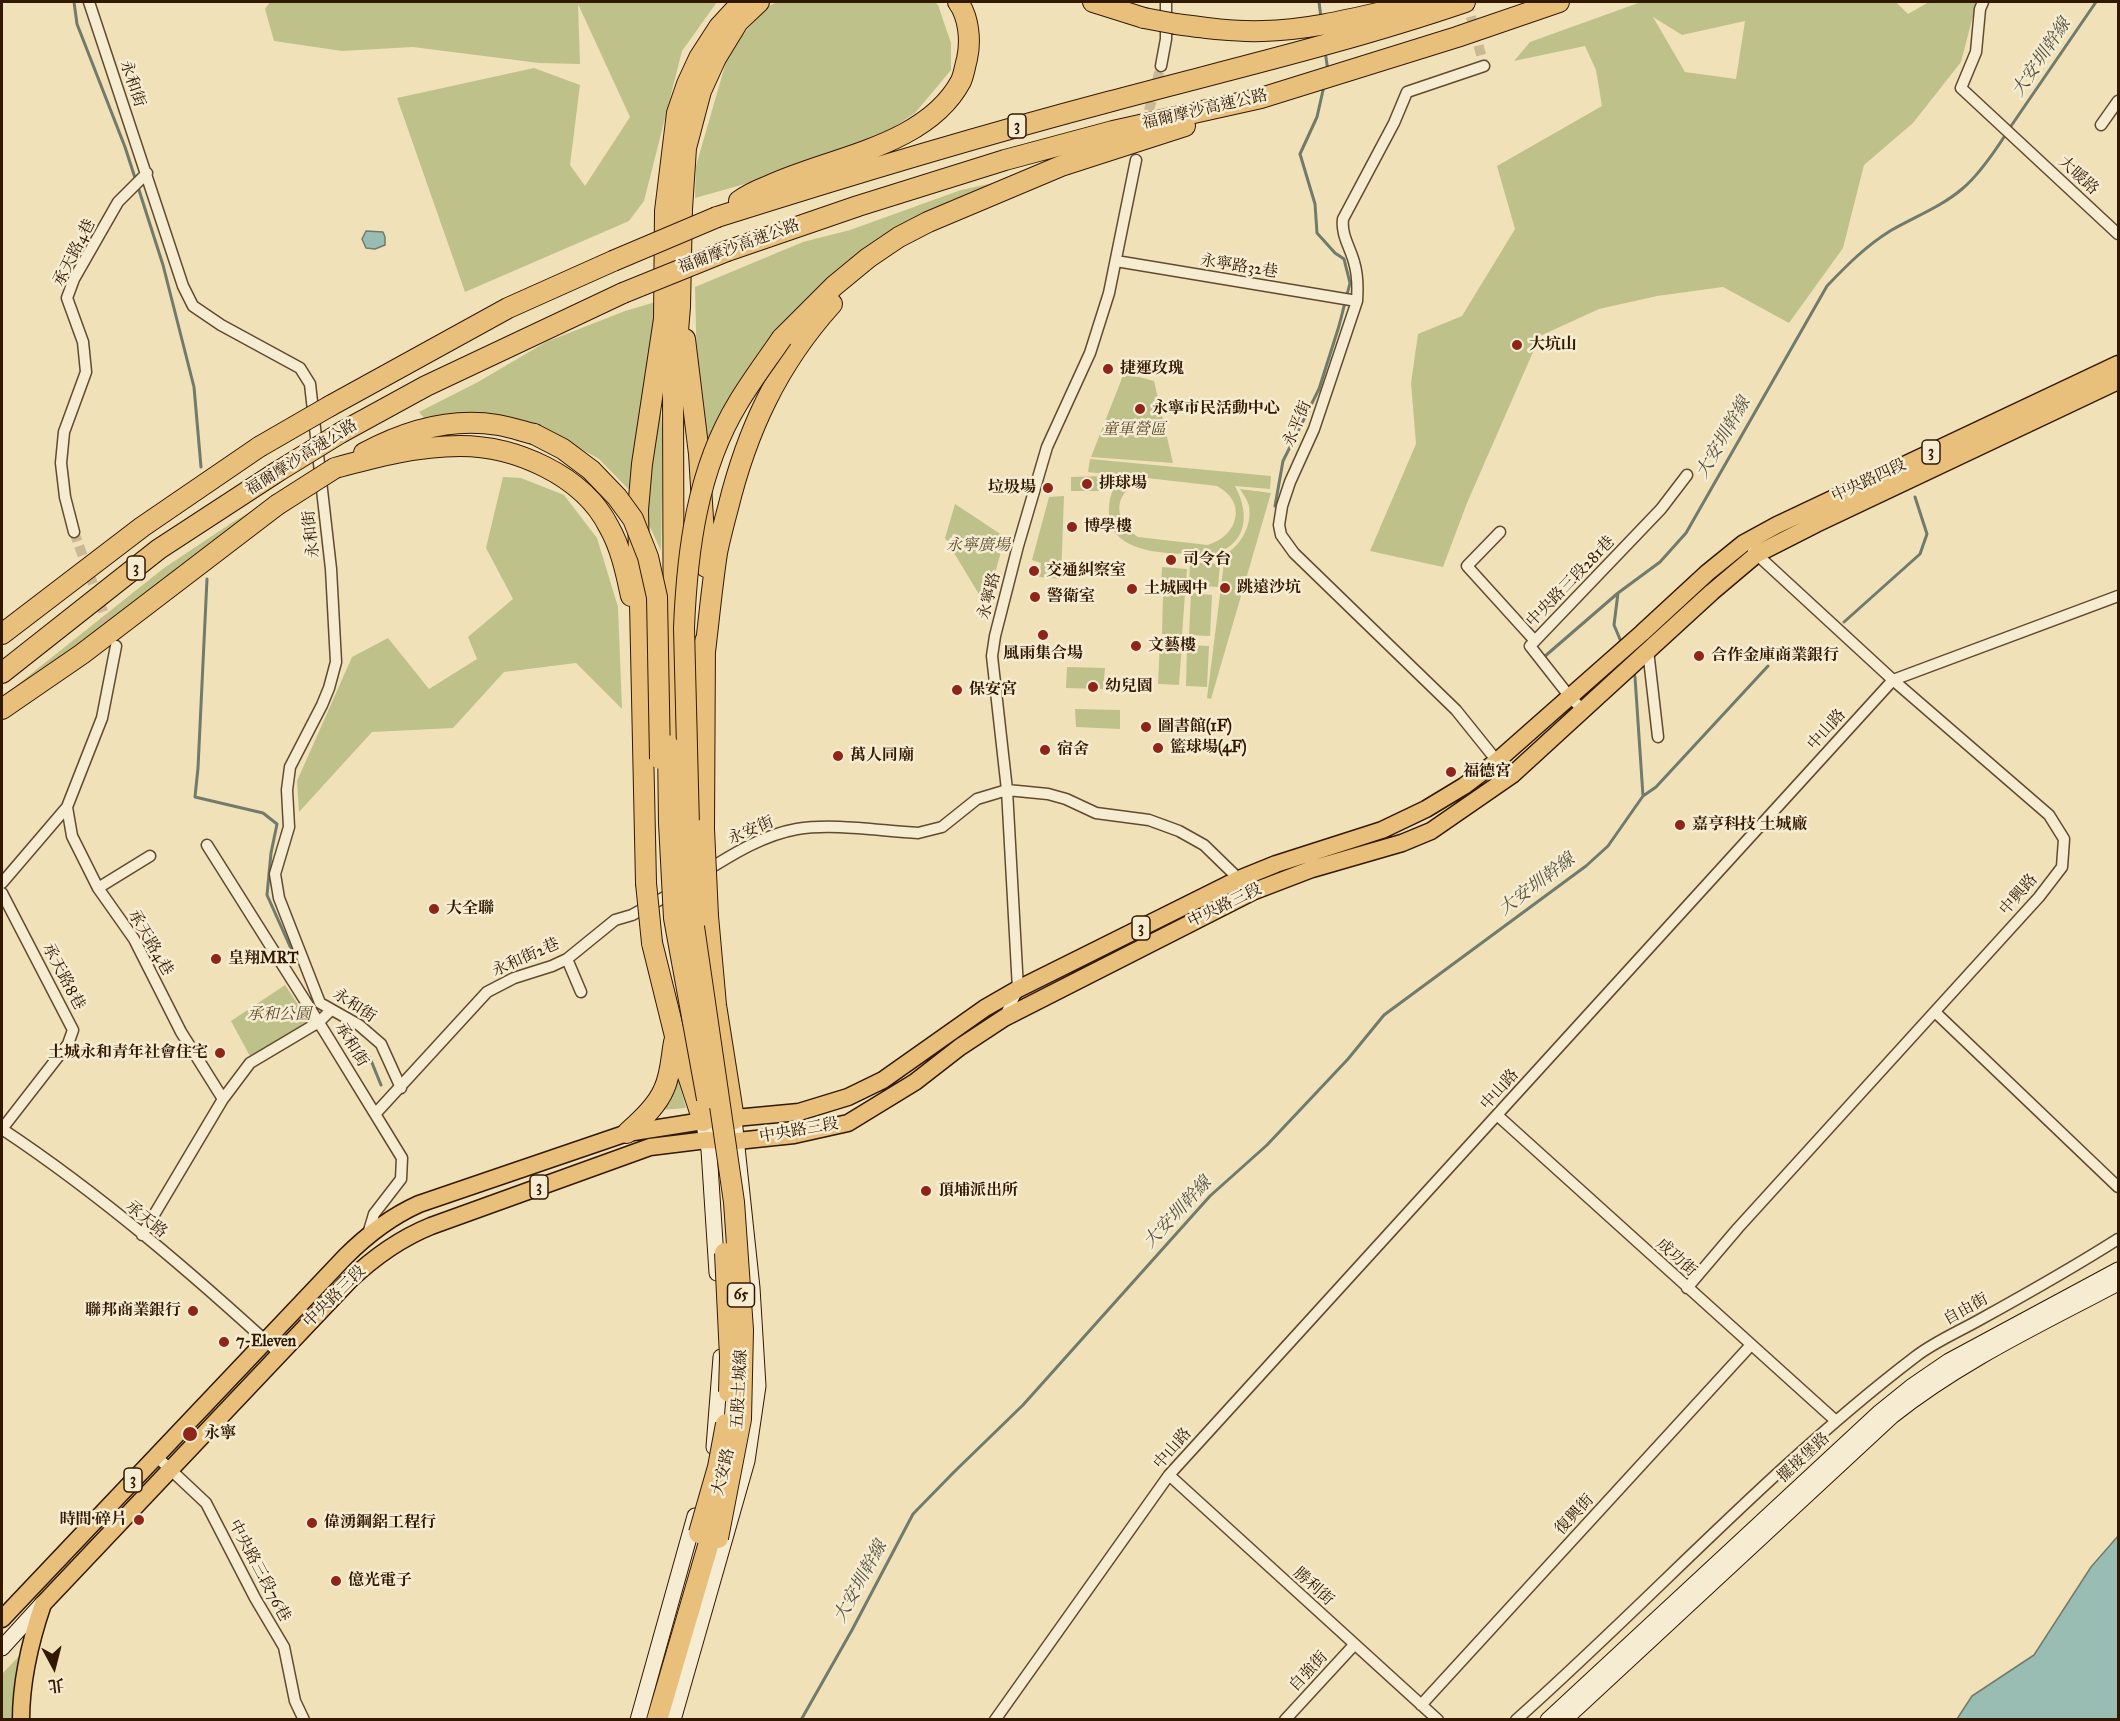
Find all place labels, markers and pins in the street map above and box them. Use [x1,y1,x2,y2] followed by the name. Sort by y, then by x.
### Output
[1529,335,1577,355] place label: 大坑山
[1510,338,1524,352] marker: 大坑山
[1120,359,1184,379] place label: 捷運玫瑰
[1101,362,1115,376] marker: 捷運玫瑰
[1152,399,1280,419] place label: 永寧市民活動中心
[1133,402,1147,416] marker: 永寧市民活動中心
[1099,474,1147,494] place label: 排球場
[1080,477,1094,491] marker: 排球場
[988,478,1036,498] place label: 垃圾場
[1041,481,1055,495] marker: 垃圾場
[1084,517,1132,537] place label: 博學樓
[1065,520,1079,534] marker: 博學樓
[1183,550,1231,570] place label: 司令台
[1164,553,1178,567] marker: 司令台
[1046,561,1126,581] place label: 交通糾察室
[1027,564,1041,578] marker: 交通糾察室
[1237,578,1301,598] place label: 跳遠沙坑
[1144,579,1208,599] place label: 土城國中
[1218,581,1232,595] marker: 跳遠沙坑
[1125,582,1139,596] marker: 土城國中
[1047,587,1095,607] place label: 警衛室
[1028,590,1042,604] marker: 警衛室
[1036,628,1050,642] marker: 風雨集合場
[1148,636,1196,656] place label: 文藝樓
[1129,639,1143,653] marker: 文藝樓
[1003,644,1083,664] place label: 風雨集合場
[1711,646,1839,666] place label: 合作金庫商業銀行
[1692,649,1706,663] marker: 合作金庫商業銀行
[1105,677,1153,697] place label: 幼兒園
[969,680,1017,700] place label: 保安宮
[1086,680,1100,694] marker: 幼兒園
[950,683,964,697] marker: 保安宮
[1158,717,1232,737] place label: 圖書館(1F)
[1139,720,1153,734] marker: 圖書館(1F)
[1170,738,1247,758] place label: 籃球場(4F)
[1057,740,1089,760] place label: 宿舍
[1151,741,1165,755] marker: 籃球場(4F)
[1038,743,1052,757] marker: 宿舍
[850,746,914,766] place label: 萬人同廟
[831,749,845,763] marker: 萬人同廟
[1463,762,1511,782] place label: 福德宮
[1444,765,1458,779] marker: 福德宮
[1692,815,1807,835] place label: 嘉亨科技 土城廠
[1673,818,1687,832] marker: 嘉亨科技 土城廠
[446,899,494,919] place label: 大全聯
[427,902,441,916] marker: 大全聯
[228,949,298,969] place label: 皇翔MRT
[209,952,223,966] marker: 皇翔MRT
[48,1043,208,1063] place label: 土城永和青年社會住宅
[213,1046,227,1060] marker: 土城永和青年社會住宅
[938,1181,1018,1201] place label: 頂埔派出所
[919,1184,933,1198] marker: 頂埔派出所
[85,1301,181,1321] place label: 聯邦商業銀行
[186,1304,200,1318] marker: 聯邦商業銀行
[236,1332,296,1352] place label: 7-Eleven
[217,1335,231,1349] marker: 7-Eleven
[204,1424,236,1444] place label: 永寧
[181,1425,199,1443] marker: 永寧
[60,1510,127,1530] place label: 時間·碎片
[132,1513,146,1527] marker: 時間·碎片
[324,1513,436,1533] place label: 偉湧鋼鋁工程行
[305,1516,319,1530] marker: 偉湧鋼鋁工程行
[348,1571,412,1591] place label: 億光電子
[329,1574,343,1588] marker: 億光電子

